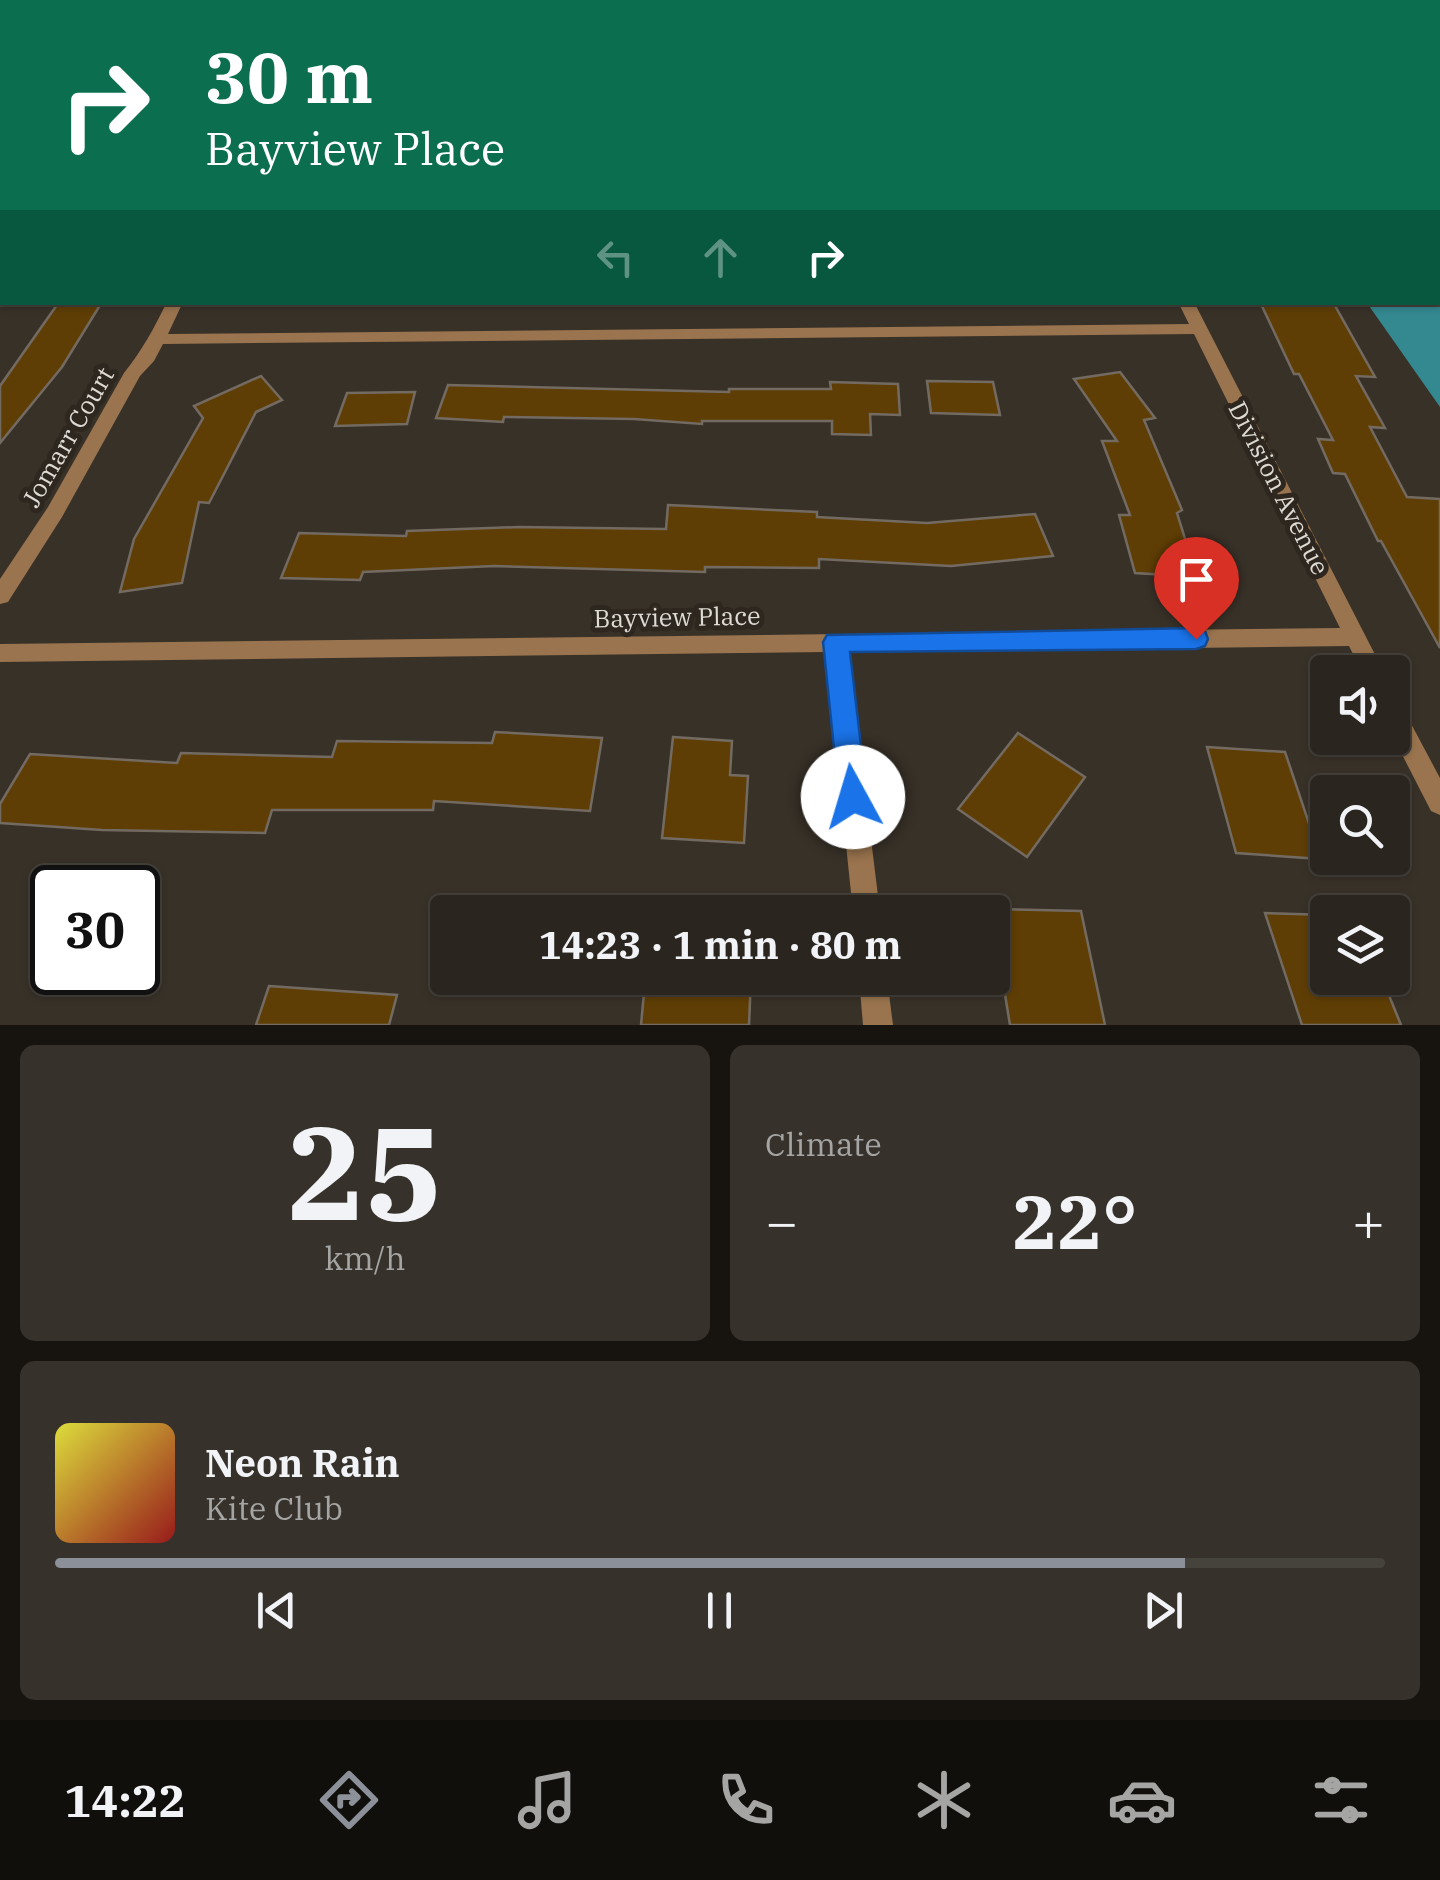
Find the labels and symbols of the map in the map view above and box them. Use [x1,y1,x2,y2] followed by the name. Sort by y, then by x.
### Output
[14,361,121,513] street label: Jomarr Court
[1221,395,1337,580] street label: Division Avenue
[1154,537,1239,640] pin
[593,599,761,634] street label: Bayview Place
[801,745,905,849] position arrow
[30,865,160,995] speed limit sign: 30

